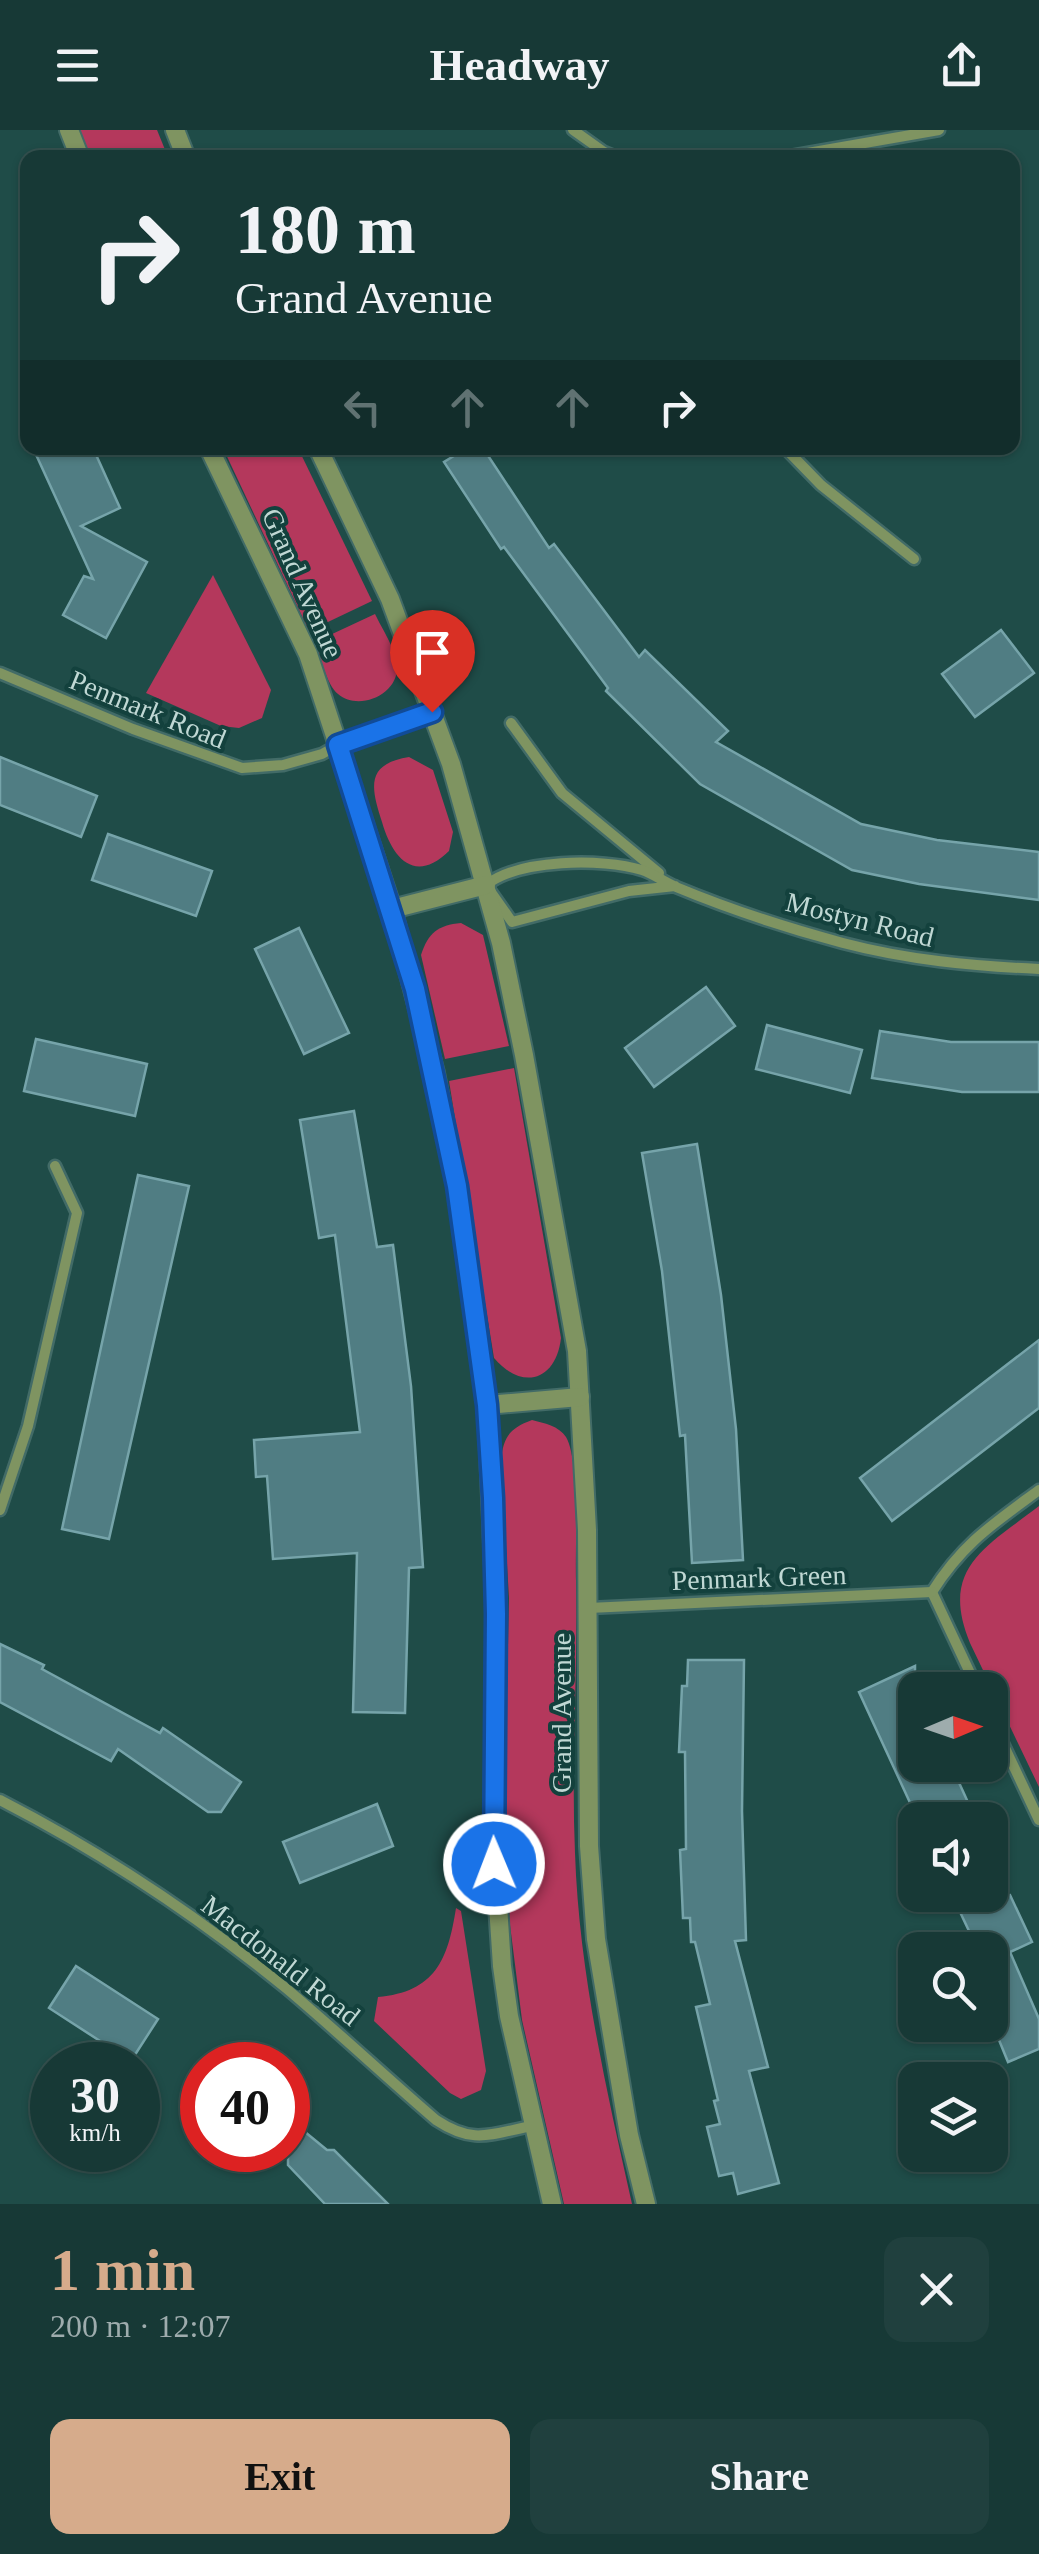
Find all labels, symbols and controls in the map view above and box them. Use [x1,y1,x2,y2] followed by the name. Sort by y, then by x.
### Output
[50,38,105,93] icon: menu
[934,38,989,93] icon: share
[430,40,610,90] text: Headway
[70,190,200,320] icon: right
[235,191,416,268] text: 180 m
[235,273,493,323] text: Grand Avenue
[335,380,390,435] icon: left
[440,380,495,435] icon: ahead
[545,380,600,435] icon: ahead
[650,380,705,435] icon: right
[256,504,349,663] street label: Grand Avenue
[390,610,475,713] pin
[405,625,460,680] icon: arrive
[65,664,230,755] street label: Penmark Road
[783,886,937,953] street label: Mostyn Road
[671,1559,847,1596] street label: Penmark Green
[546,1633,577,1793] street label: Grand Avenue
[898,1672,1008,1782] north arrow
[898,1672,1008,2172] map controls
[898,1802,1008,1912] button: sound
[442,1812,546,1916] position arrow
[195,1889,366,2032] street label: Macdonald Road
[898,1932,1008,2042] button: search
[180,2042,310,2172] speed limit sign: 40
[898,2062,1008,2172] button: layers
[70,2067,120,2123] text: 30
[69,2119,121,2146] text: km/h
[50,2237,195,2303] text: 1 min
[884,2237,989,2342] button: close
[50,2308,230,2344] text: 200 m · 12:07
[50,2419,510,2534] button: Exit
[530,2419,989,2534] button: Share

